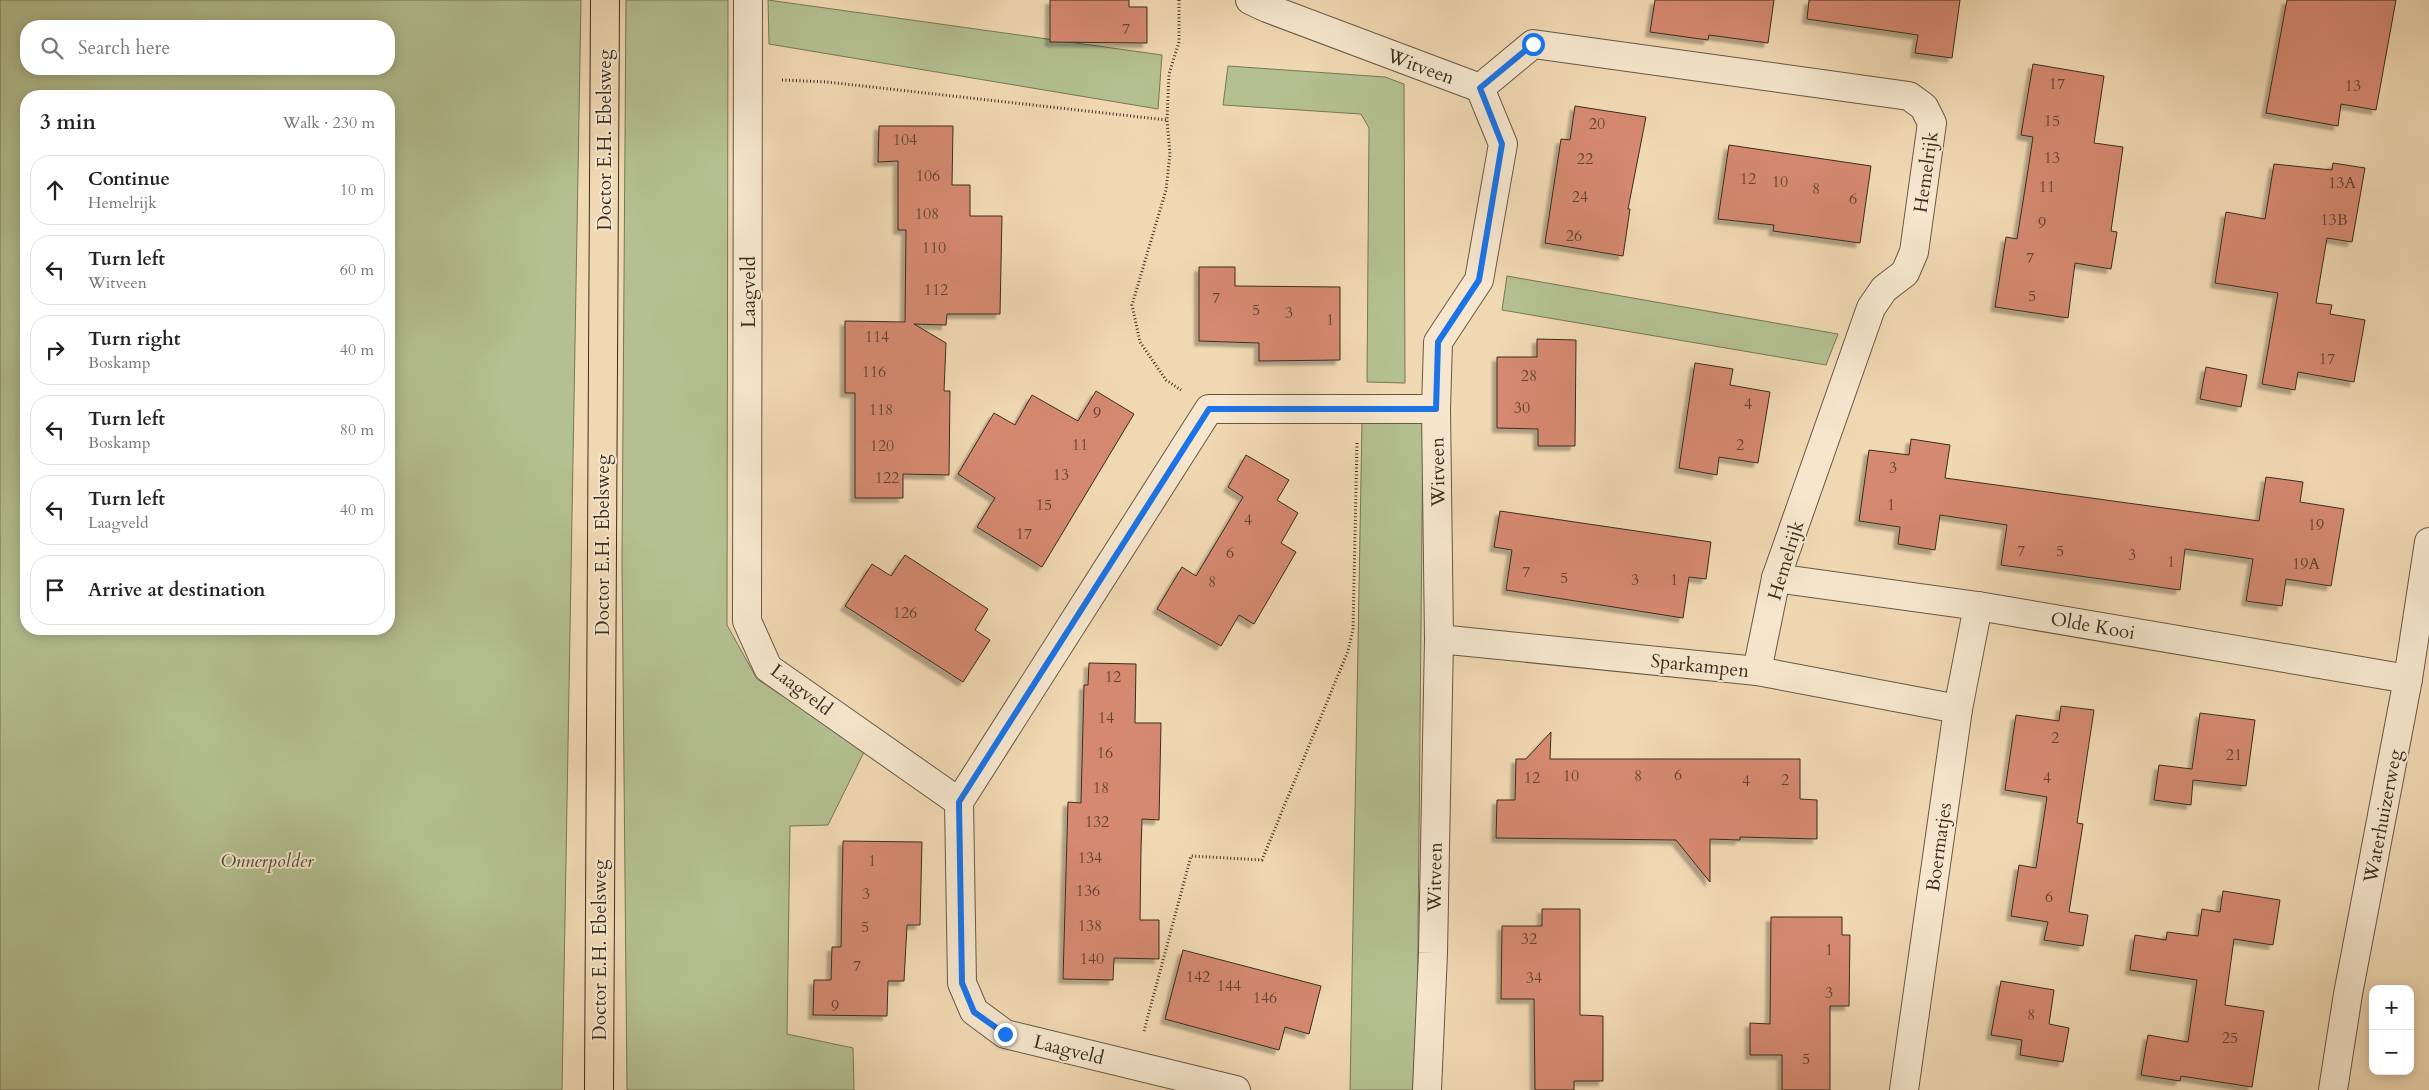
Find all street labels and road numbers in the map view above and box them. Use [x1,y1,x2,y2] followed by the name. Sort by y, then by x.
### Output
[1382,42,1458,91] street label: Witveen
[592,49,618,231] street label: Doctor E.H. Ebelsweg
[1907,129,1945,214] street label: Hemelrijk
[736,256,762,328] street label: Laagveld
[1424,437,1452,508] street label: Witveen
[590,454,616,636] street label: Doctor E.H. Ebelsweg
[1762,517,1811,603] street label: Hemelrijk
[2049,606,2137,646] street label: Olde Kooi
[1649,648,1751,684] street label: Sparkampen
[765,658,838,722] street label: Laagveld
[2357,747,2409,886] street label: Waterhuizerweg
[1920,801,1958,893] street label: Boermatjes
[1421,842,1449,913] street label: Witveen
[587,859,613,1041] street label: Doctor E.H. Ebelsweg
[1031,1029,1107,1071] street label: Laagveld

